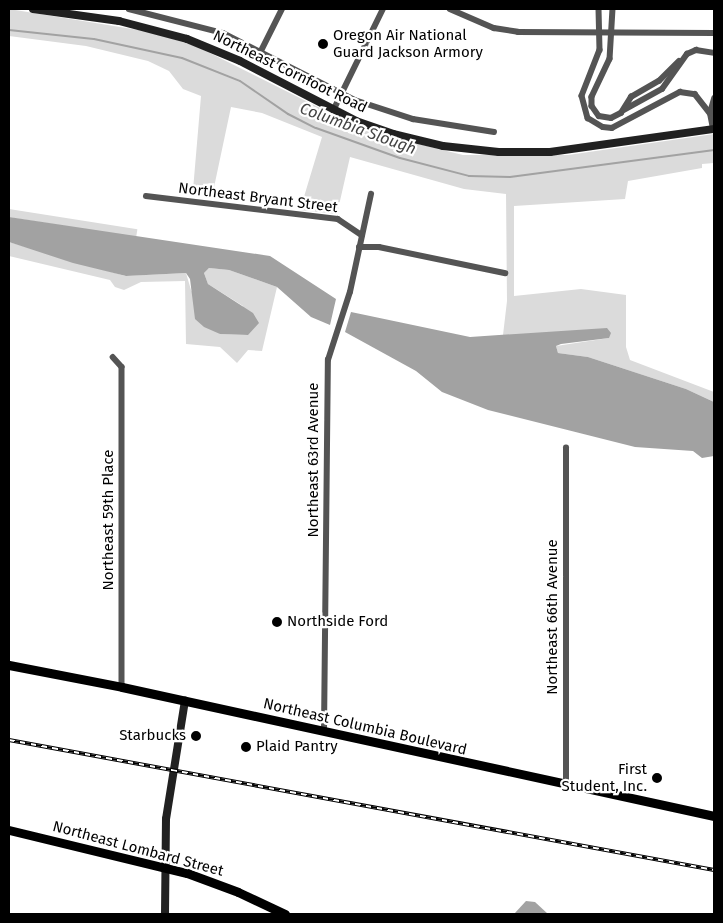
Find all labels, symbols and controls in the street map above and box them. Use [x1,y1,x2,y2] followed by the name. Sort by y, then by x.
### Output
[333,26,483,61] place label: Oregon Air National Guard Jackson Armory
[210,27,370,117] street label: Northeast Cornfoot Road
[317,38,329,50] marker: Oregon Air National Guard Jackson Armory
[297,99,419,159] water label: Columbia Slough
[177,179,339,217] street label: Northeast Bryant Street
[305,383,323,537] street label: Northeast 63rd Avenue
[100,450,118,590] street label: Northeast 59th Place
[544,539,562,695] street label: Northeast 66th Avenue
[287,613,388,631] place label: Northside Ford
[271,616,283,628] marker: Northside Ford
[262,695,468,759] street label: Northeast Columbia Boulevard
[119,727,186,745] place label: Starbucks
[190,730,202,742] marker: Starbucks
[256,738,338,756] place label: Plaid Pantry
[240,741,252,753] marker: Plaid Pantry
[562,760,647,795] place label: First Student, Inc.
[651,772,663,784] marker: First Student, Inc.
[51,818,225,880] street label: Northeast Lombard Street

